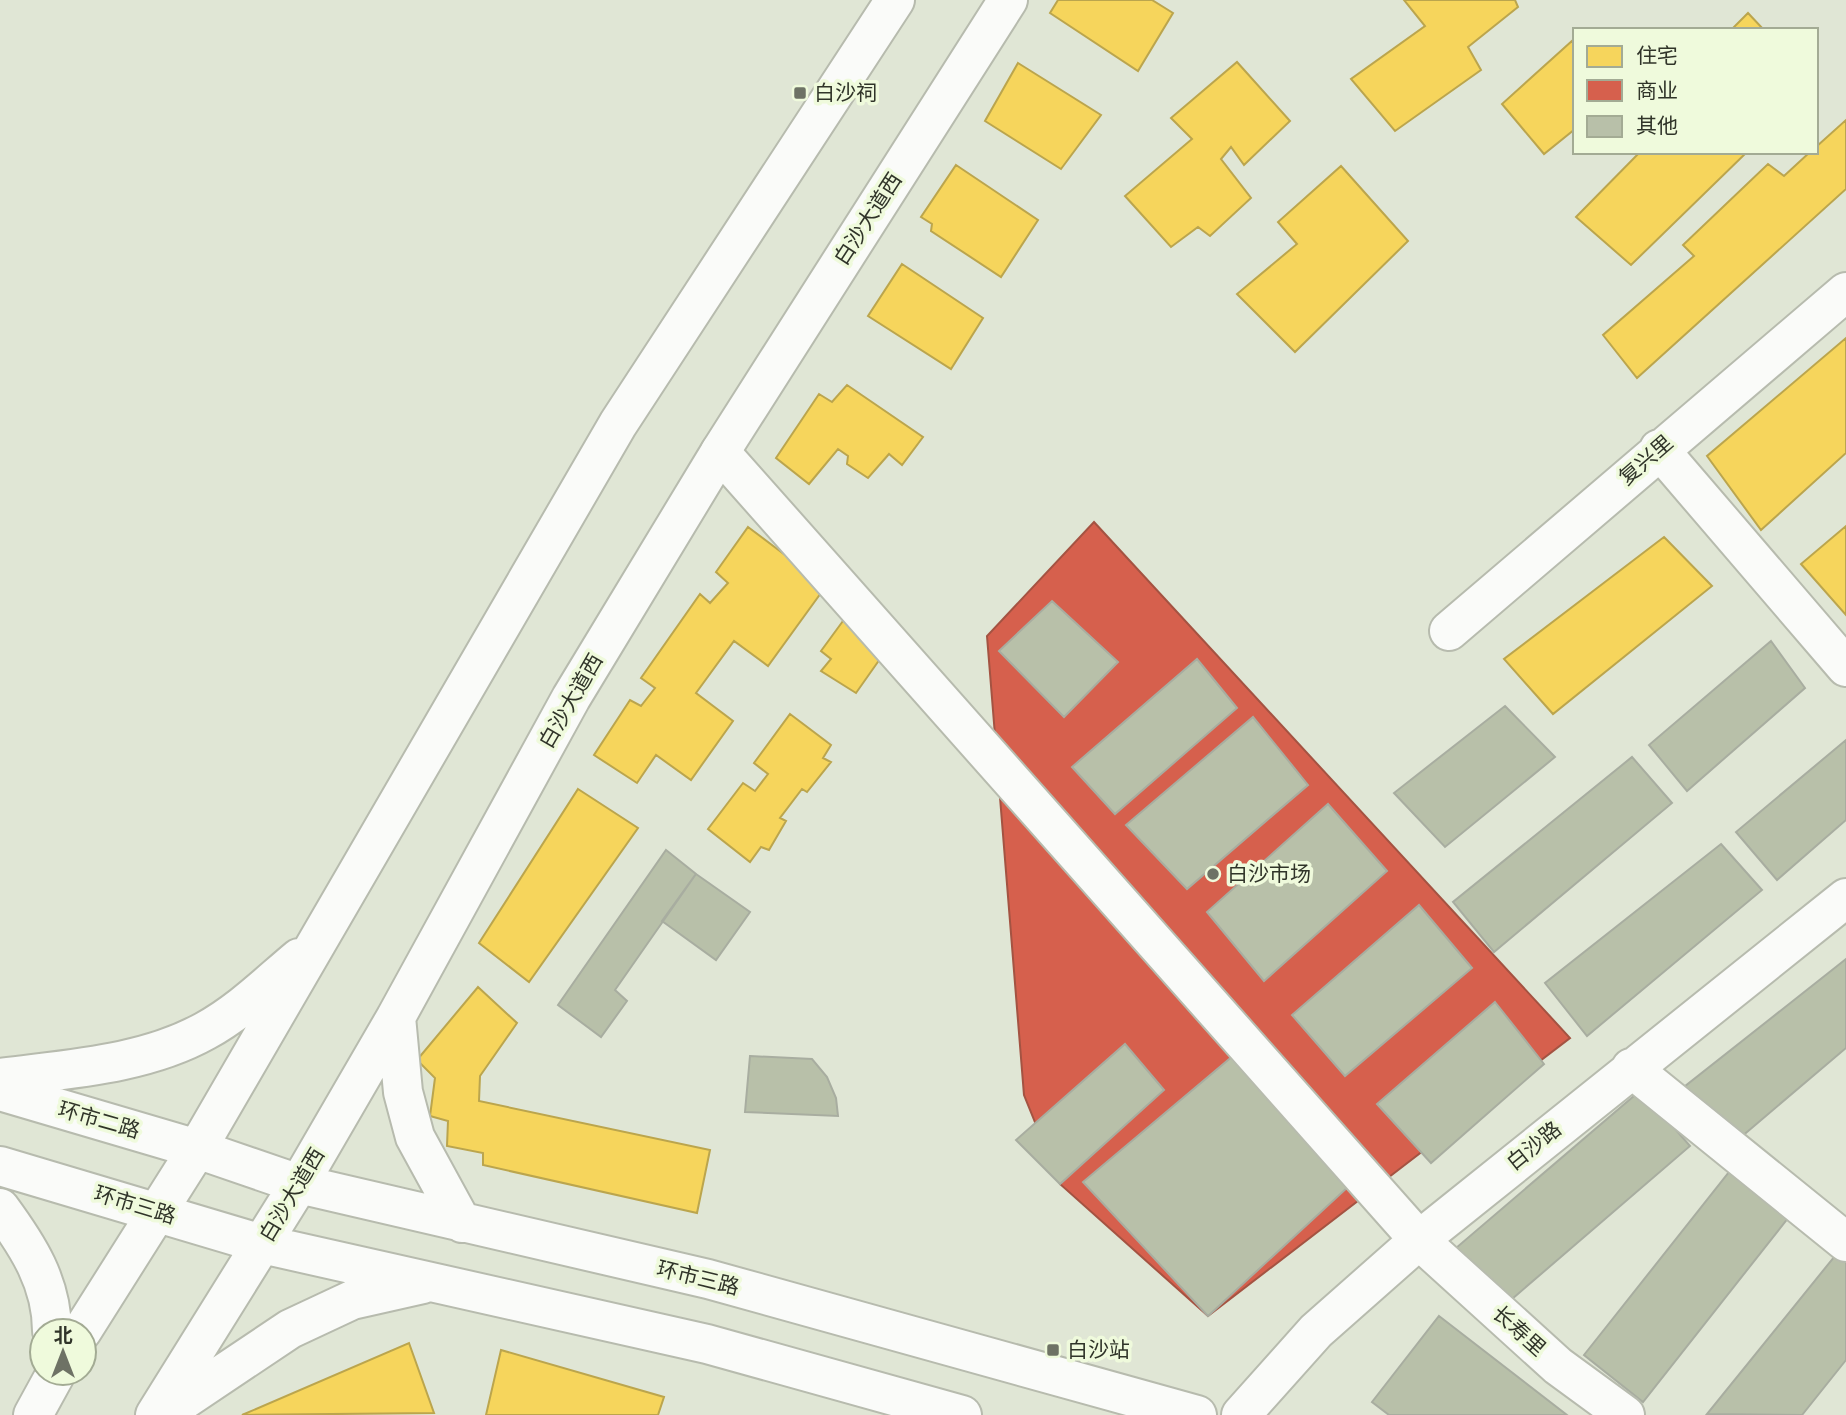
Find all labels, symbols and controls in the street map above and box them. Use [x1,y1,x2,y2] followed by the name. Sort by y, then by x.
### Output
[1573,28,1818,154] legend
[1636,44,1678,68] text: 住宅
[1636,79,1678,103] text: 商业
[814,81,877,105] place label: 白沙祠
[792,85,808,101] marker: 白沙祠
[1636,114,1678,138] text: 其他
[829,168,907,270] street label: 白沙大道西
[1614,430,1678,490] street label: 复兴里
[534,650,608,752] street label: 白沙大道西
[1227,862,1311,886] place label: 白沙市场
[1205,866,1221,882] marker: 白沙市场
[55,1097,143,1143] street label: 环市二路
[1502,1117,1566,1175] street label: 白沙路
[255,1144,329,1246] street label: 白沙大道西
[91,1181,179,1229] street label: 环市三路
[654,1256,742,1300] street label: 环市三路
[1488,1301,1550,1361] street label: 长寿里
[28,1317,98,1387] north arrow
[53,1324,73,1346] text: 北
[1067,1338,1130,1362] place label: 白沙站
[1045,1342,1061,1358] marker: 白沙站

